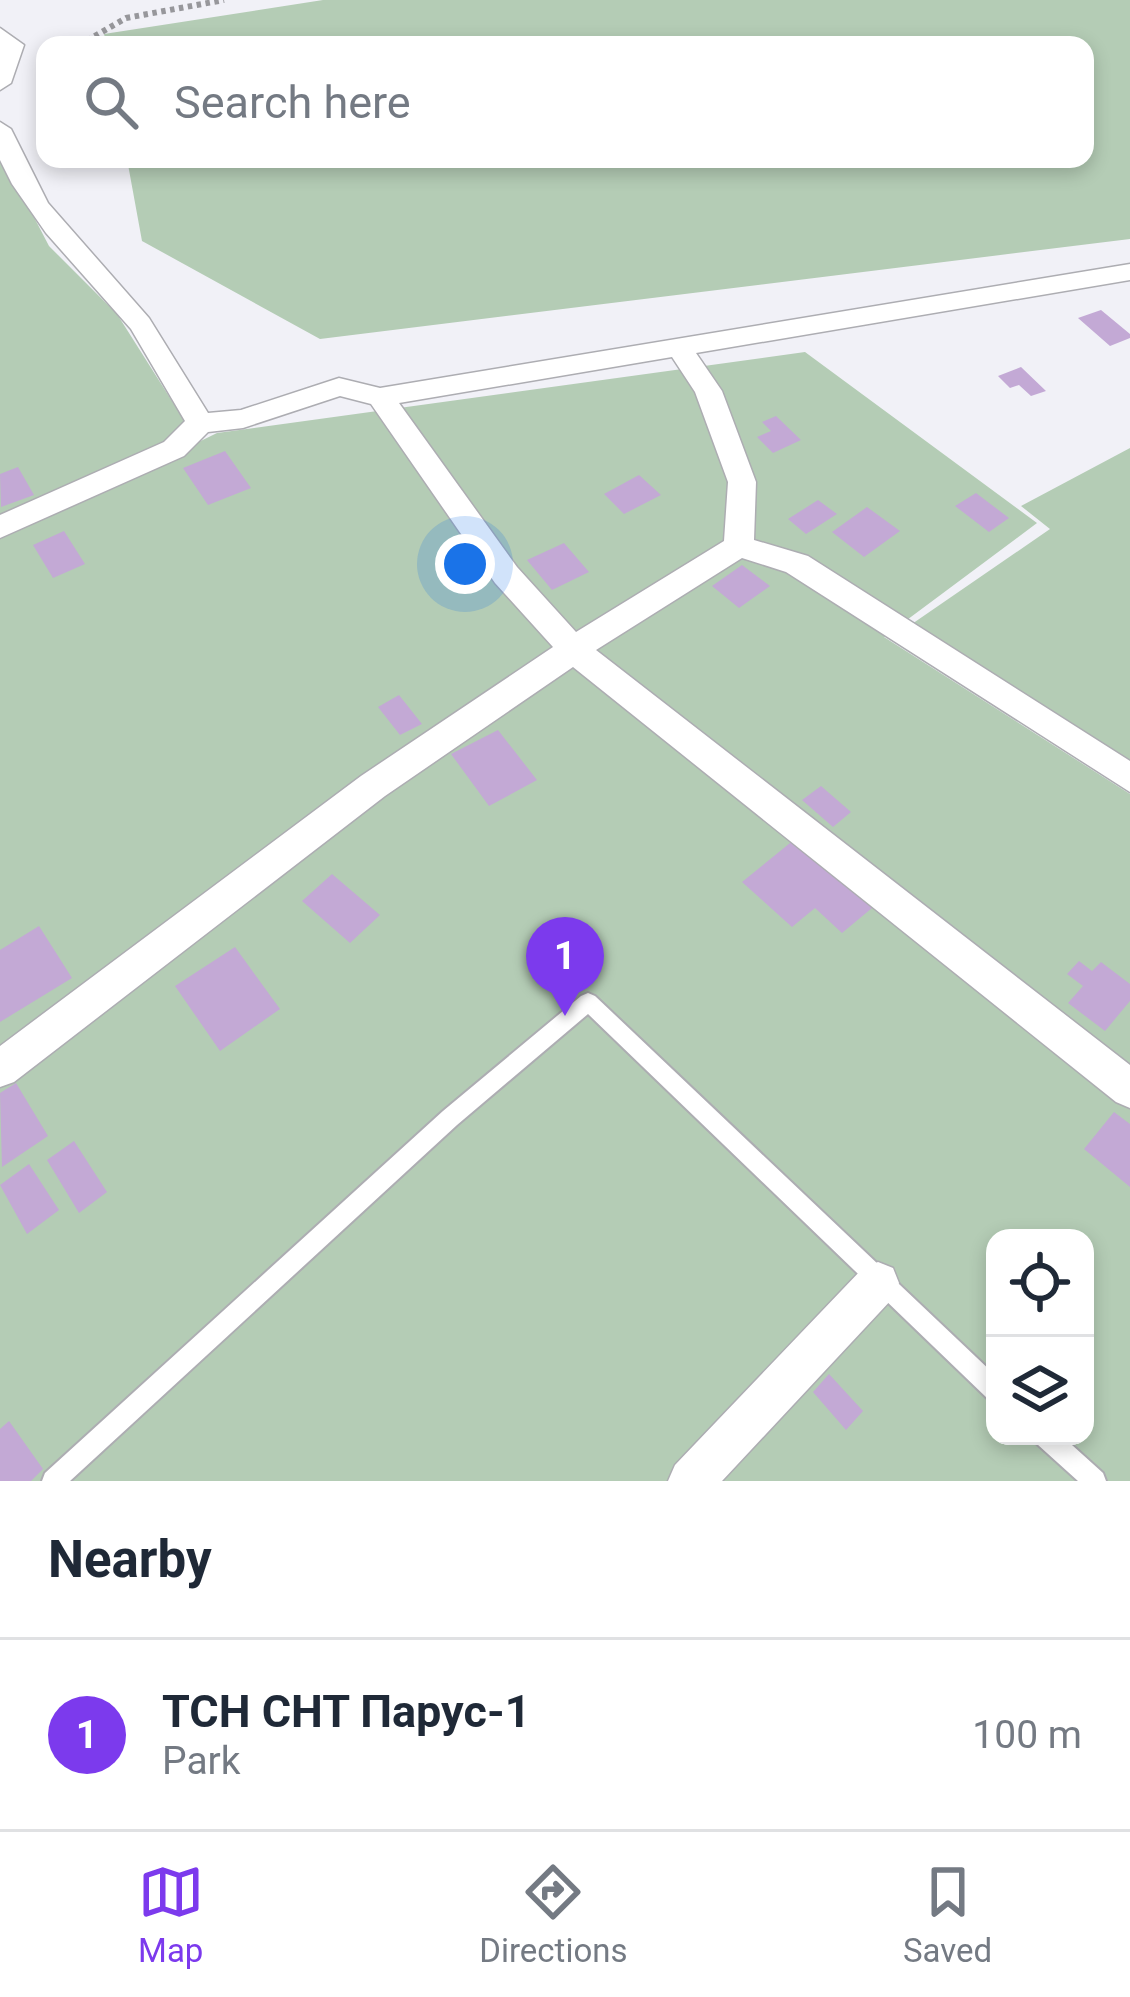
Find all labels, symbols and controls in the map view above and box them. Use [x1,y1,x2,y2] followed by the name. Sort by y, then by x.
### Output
[36,36,1094,168] search box
[78,69,144,135] icon: search
[174,76,411,129] text: Search here
[435,534,495,594] your location
[526,917,604,1016] pin: 1
[986,1229,1094,1445] map controls
[986,1229,1094,1337] button: locate
[986,1337,1094,1445] button: layers
[48,1530,212,1589] text: Nearby
[162,1685,530,1738] text: ТСН СНТ Парус-1
[76,1712,98,1758] text: 1
[972,1712,1082,1758] text: 100 m
[162,1738,241,1784] text: Park
[138,1859,204,1970] tab: Map
[479,1859,628,1970] tab: Directions
[903,1859,992,1970] tab: Saved

